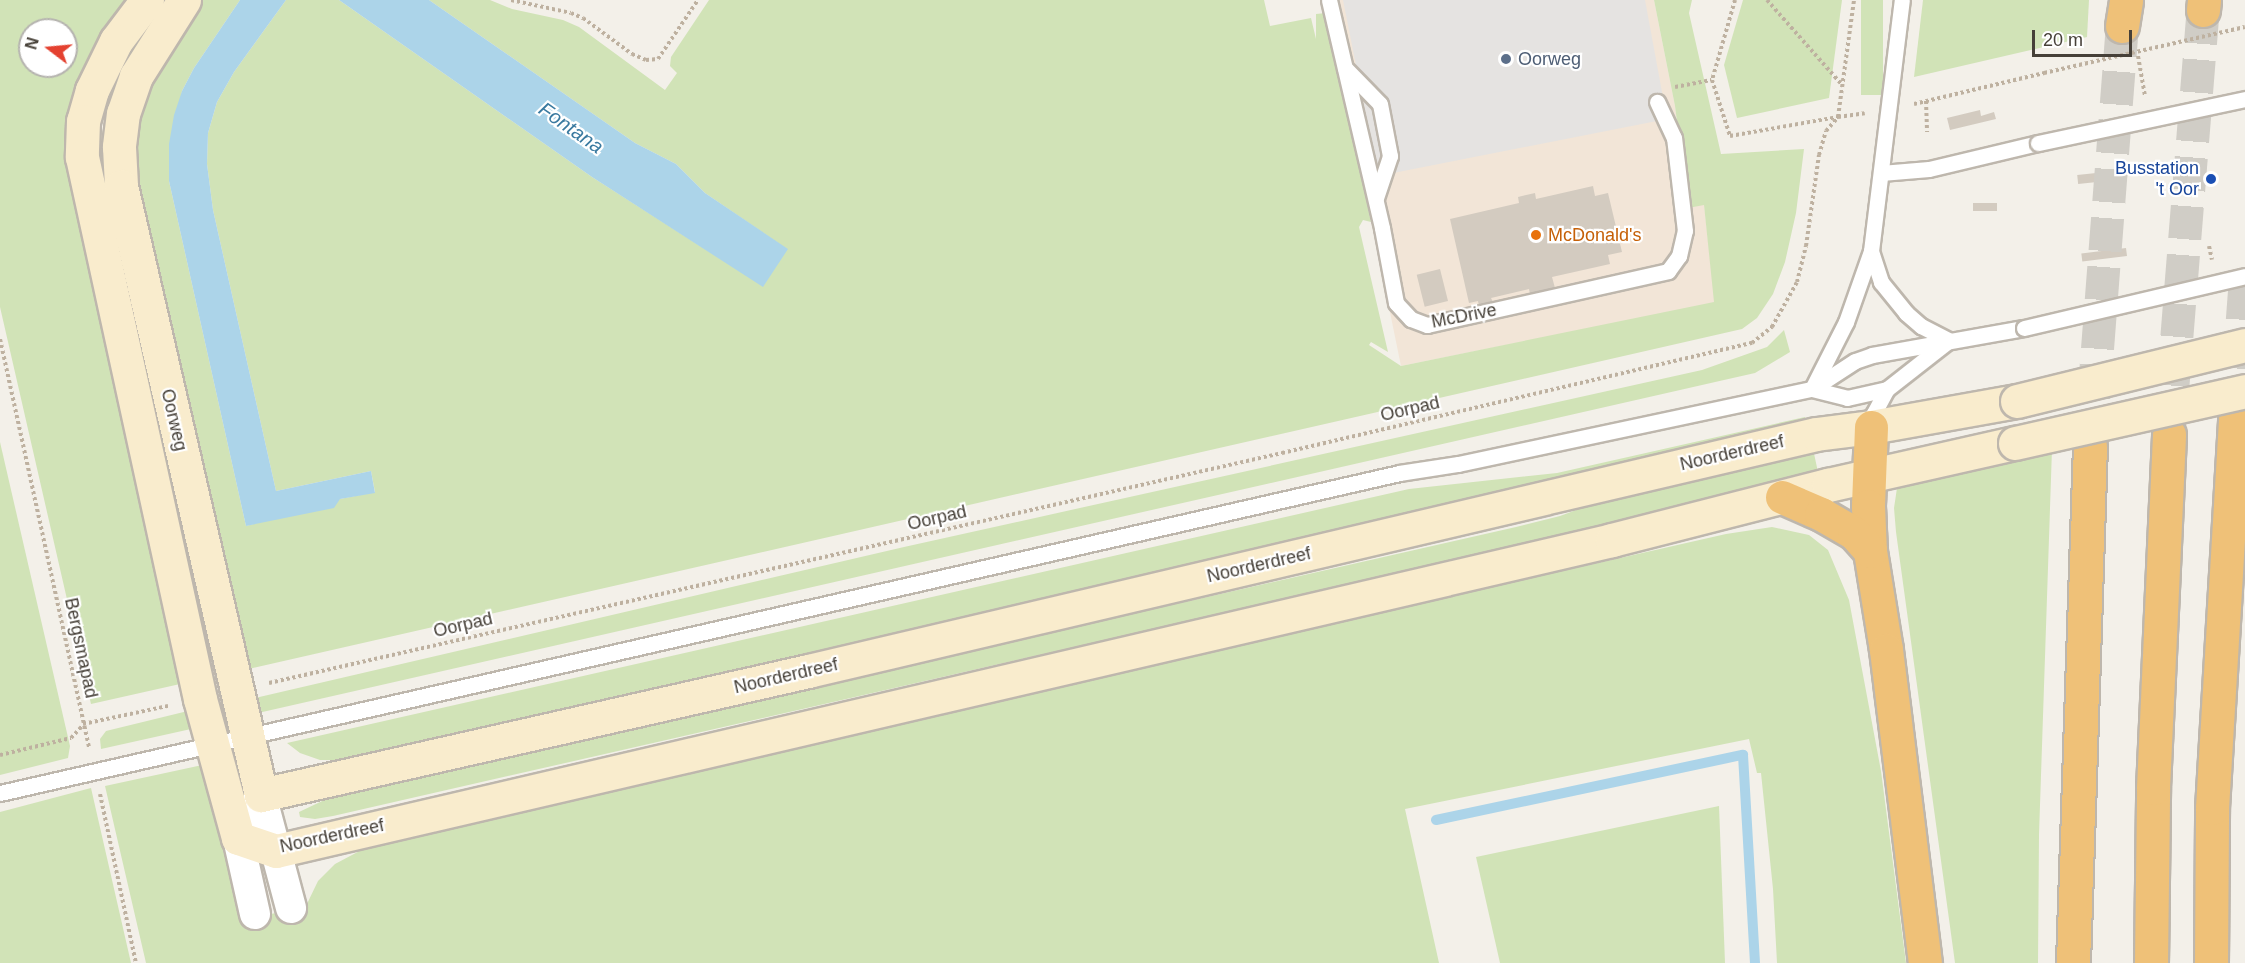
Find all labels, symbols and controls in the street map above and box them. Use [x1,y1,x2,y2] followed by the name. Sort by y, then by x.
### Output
[18,18,78,78] north arrow
[2035,18,2136,56] scale bar
[2043,30,2083,50] text: 20 m
[22,36,42,51] text: N
[1518,48,1581,70] place label: Oorweg
[1499,52,1513,66] marker: Oorweg
[534,97,608,159] water label: Fontana
[2115,158,2199,201] place label: Busstation 't Oor
[2204,172,2218,186] marker: Busstation 't Oor
[1548,224,1641,246] place label: McDonald's
[1529,228,1543,242] marker: McDonald's
[1430,299,1498,333] street label: McDrive
[156,387,192,453] street label: Oorweg
[1378,392,1442,426] street label: Oorpad
[1678,431,1786,475] street label: Noorderdreef
[905,501,969,535] street label: Oorpad
[1205,543,1313,587] street label: Noorderdreef
[60,596,102,700] street label: Bergsmapad
[431,608,495,642] street label: Oorpad
[732,654,840,698] street label: Noorderdreef
[278,814,386,858] street label: Noorderdreef

